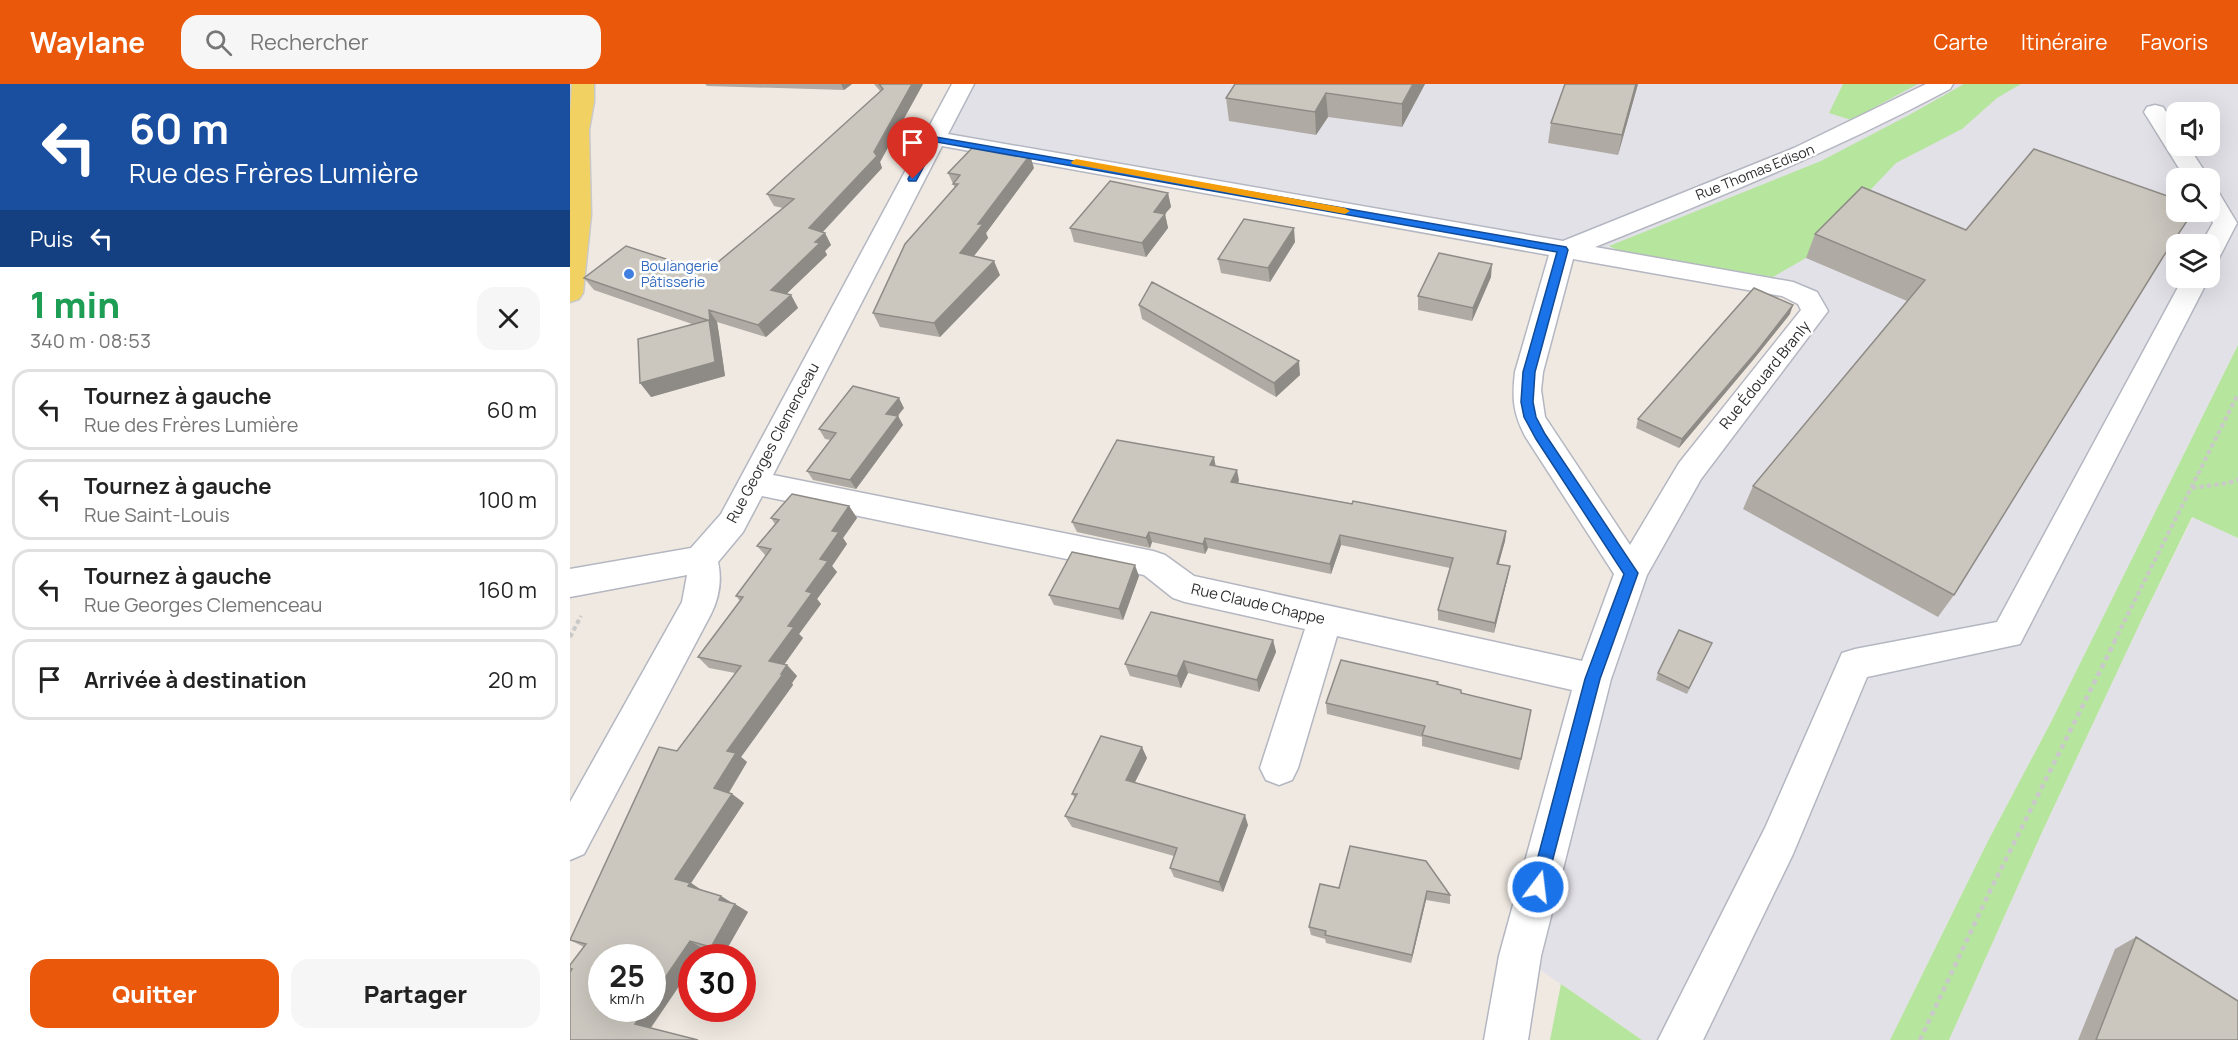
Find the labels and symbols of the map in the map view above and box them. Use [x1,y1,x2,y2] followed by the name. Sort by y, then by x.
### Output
[887,117,938,179] pin
[1693,139,1817,204] street label: Rue Thomas Edison
[641,256,719,291] place label: Boulangerie Pâtisserie
[622,267,636,281] marker: Boulangerie Pâtisserie
[1714,316,1815,433] street label: Rue Édouard Branly
[721,359,824,527] street label: Rue Georges Clemenceau
[1189,578,1327,629] street label: Rue Claude Chappe
[1506,855,1570,919] position arrow
[678,944,756,1022] speed limit sign: 30

